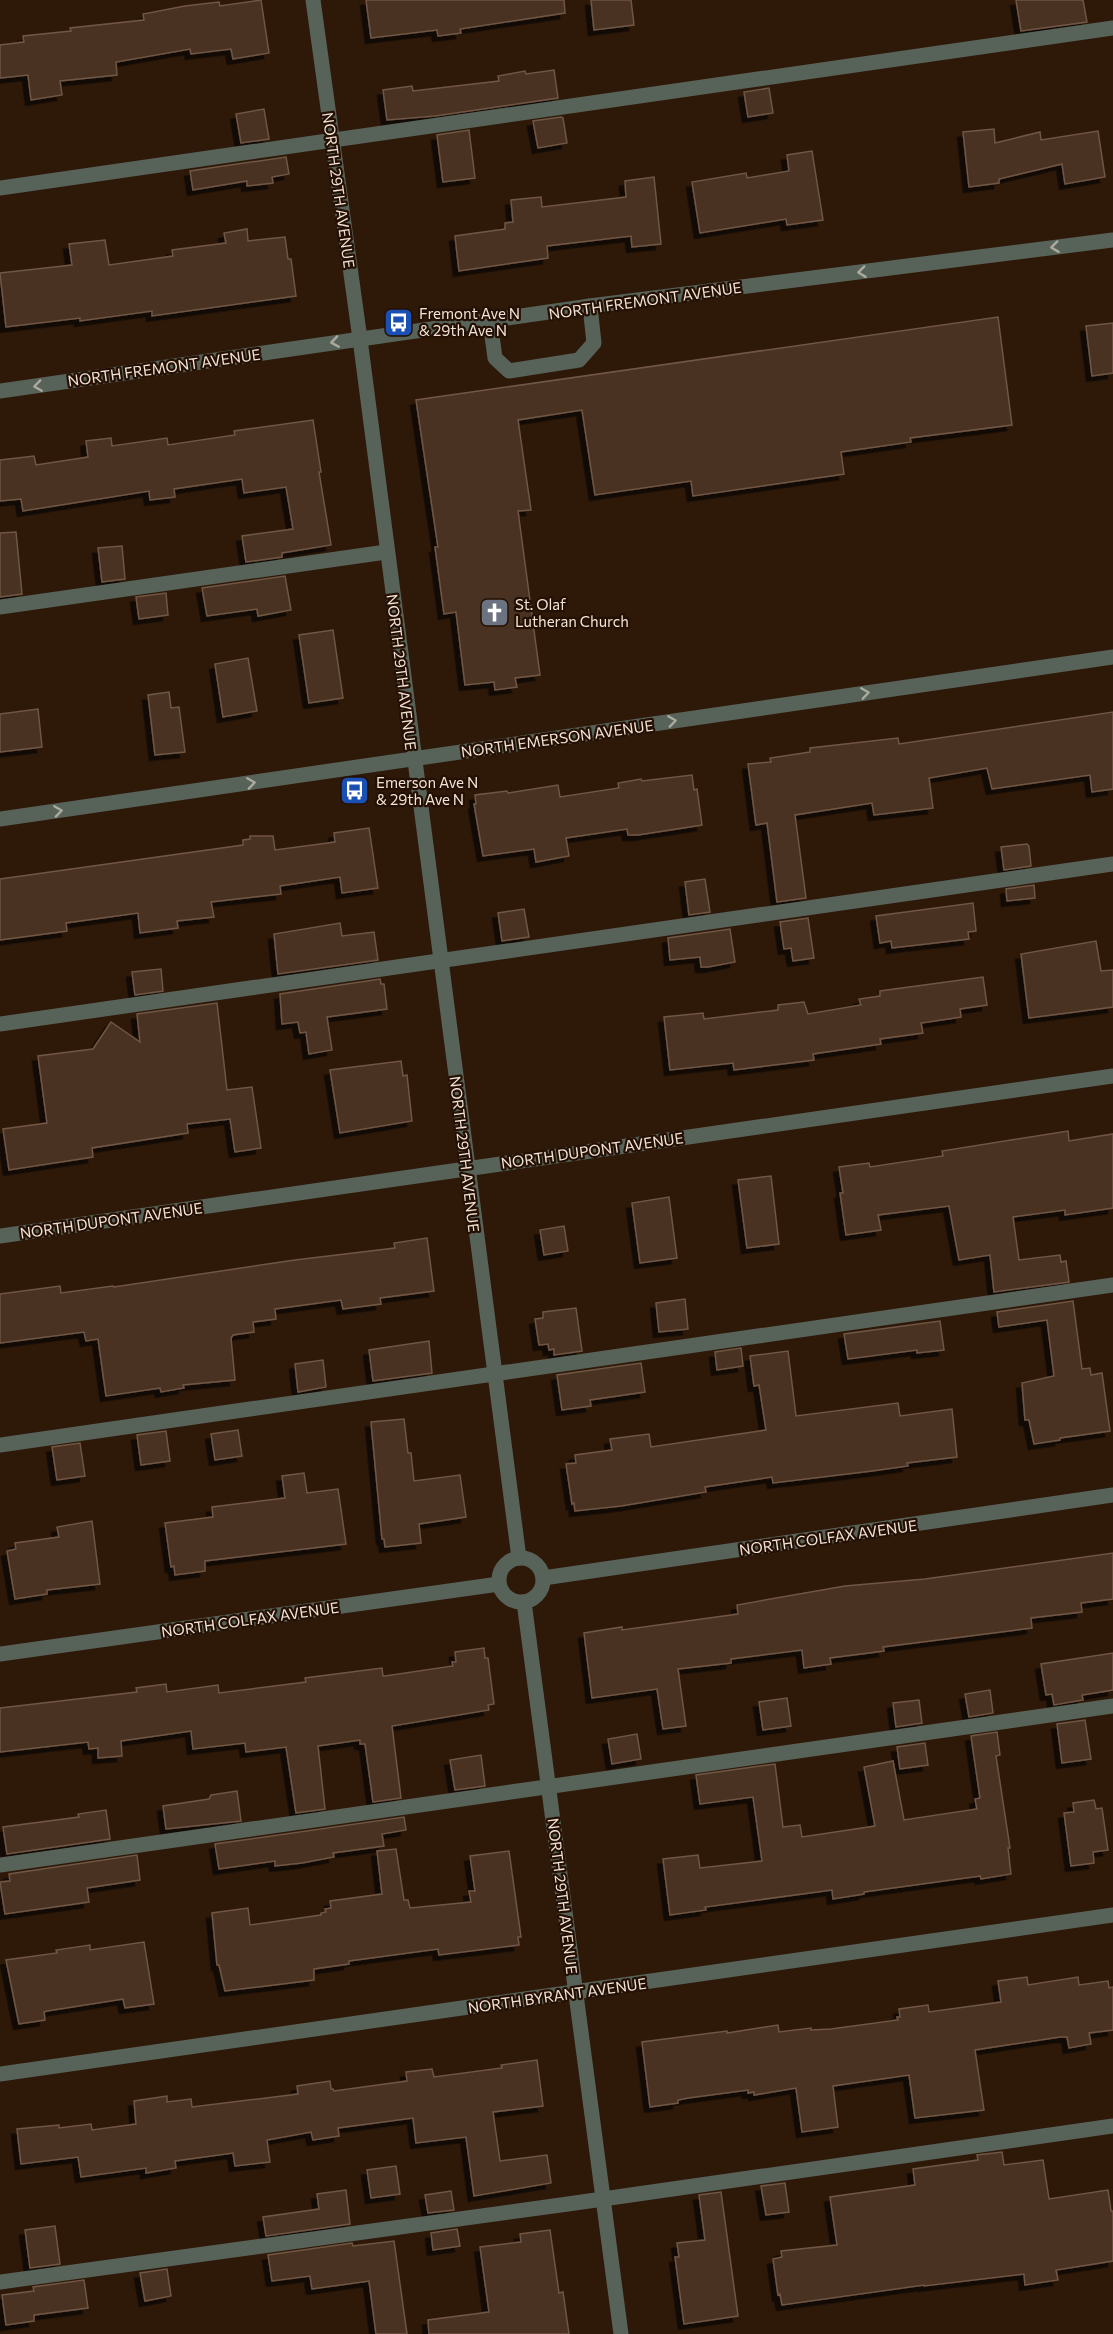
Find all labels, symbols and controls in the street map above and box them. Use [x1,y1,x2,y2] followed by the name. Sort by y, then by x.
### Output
[319,111,359,269] street label: NORTH 29TH AVENUE
[1050,241,1060,253] one-way arrow
[857,265,866,278] one-way arrow
[548,278,743,322] street label: NORTH FREMONT AVENUE
[419,304,520,339] place label: Fremont Ave N & 29th Ave N
[382,306,414,338] bus stop icon: Fremont Ave N & 29th Ave N
[331,336,340,348] one-way arrow
[67,345,262,389] street label: NORTH FREMONT AVENUE
[34,379,43,391] one-way arrow
[383,593,421,751] street label: NORTH 29TH AVENUE
[515,595,629,630] place label: St. Olaf Lutheran Church
[478,597,510,629] church icon: St. Olaf Lutheran Church
[861,687,870,699] one-way arrow
[460,716,654,760] street label: NORTH EMERSON AVENUE
[668,716,677,728] one-way arrow
[376,773,478,808] place label: Emerson Ave N & 29th Ave N
[339,775,371,807] bus stop icon: Emerson Ave N & 29th Ave N
[246,777,256,789] one-way arrow
[53,805,63,817] one-way arrow
[446,1075,484,1233] street label: NORTH 29TH AVENUE
[500,1128,685,1172] street label: NORTH DUPONT AVENUE
[19,1198,204,1242] street label: NORTH DUPONT AVENUE
[738,1516,918,1558] street label: NORTH COLFAX AVENUE
[160,1598,340,1640] street label: NORTH COLFAX AVENUE
[544,1817,582,1975] street label: NORTH 29TH AVENUE
[467,1974,648,2016] street label: NORTH BYRANT AVENUE

